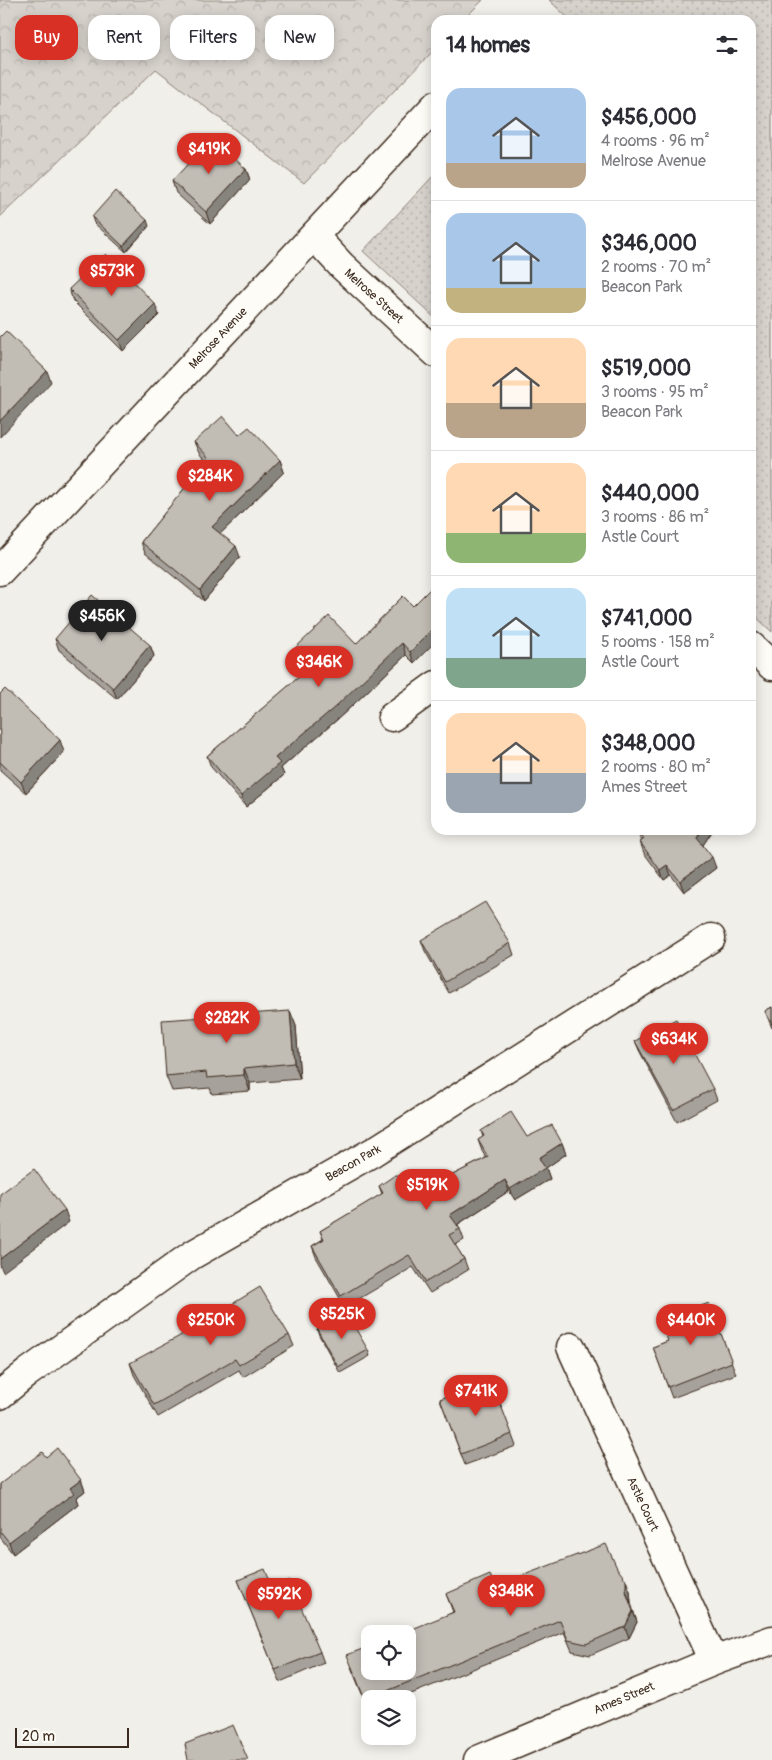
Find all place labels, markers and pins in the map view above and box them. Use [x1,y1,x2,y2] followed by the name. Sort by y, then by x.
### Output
[174,132,244,175] pin: $419K
[77,254,147,297] pin: $573K
[175,460,245,502] pin: $284K
[67,600,137,642] pin: $456K
[284,646,354,688] pin: $346K
[192,1002,262,1044] pin: $282K
[639,1022,709,1065] pin: $634K
[392,1168,462,1211] pin: $519K
[307,1298,377,1340] pin: $525K
[176,1304,246,1346] pin: $250K
[656,1304,726,1346] pin: $440K
[441,1374,511,1417] pin: $741K
[476,1574,546,1617] pin: $348K
[244,1578,314,1620] pin: $592K

